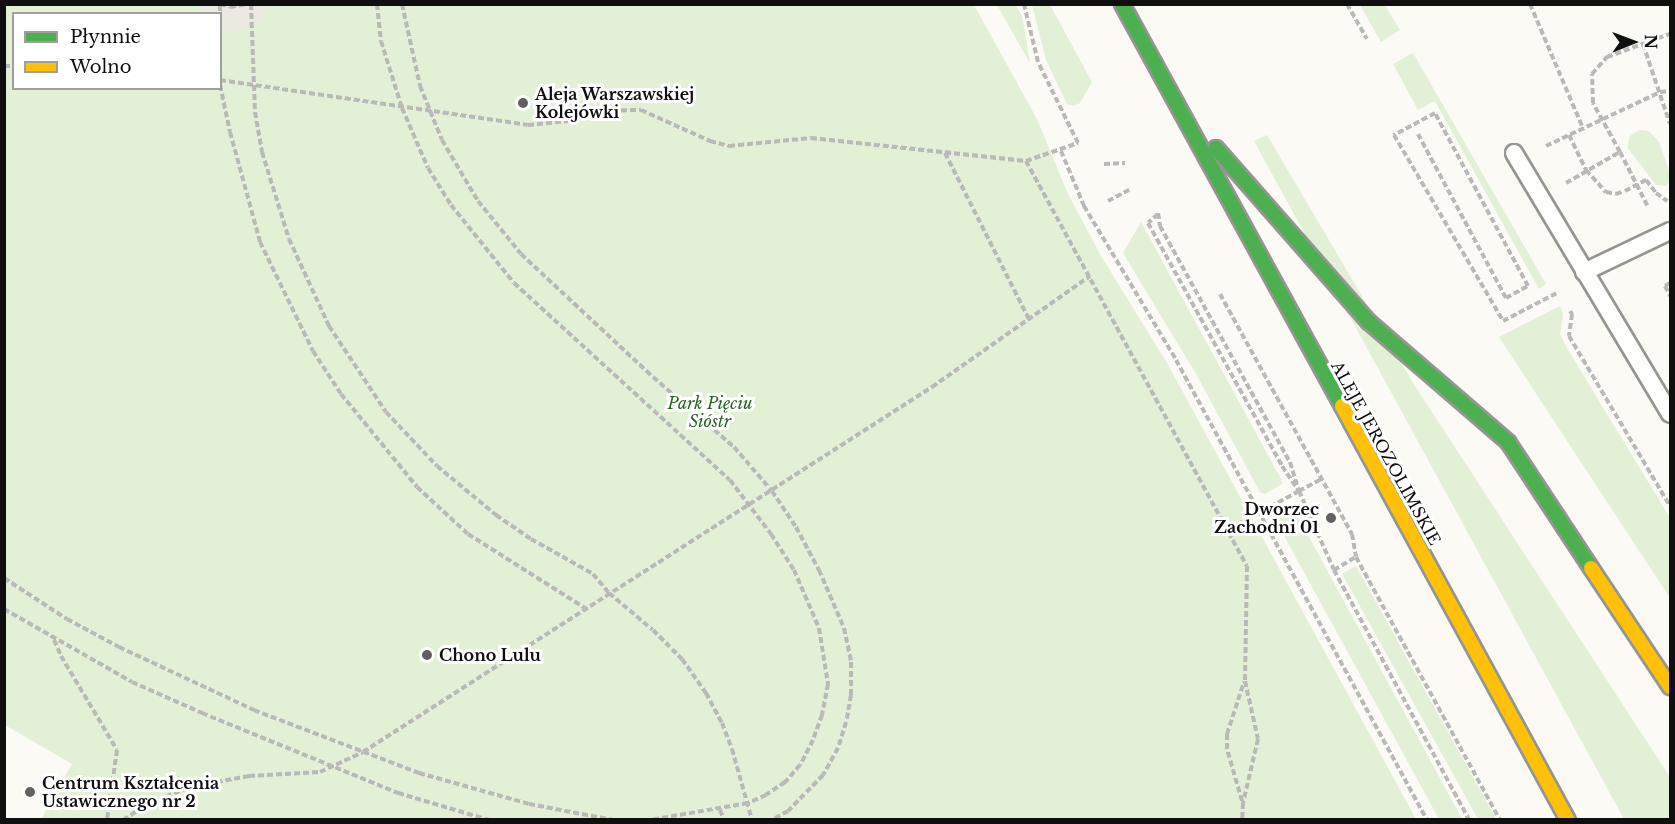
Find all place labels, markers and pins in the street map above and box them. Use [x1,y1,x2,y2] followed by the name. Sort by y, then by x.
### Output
[535,84,695,122] place label: Aleja Warszawskiej Kolejówki
[516,96,530,110] marker: Aleja Warszawskiej Kolejówki
[1214,499,1319,537] place label: Dworzec Zachodni 01
[1324,511,1338,525] marker: Dworzec Zachodni 01
[439,645,541,665] place label: Chono Lulu
[420,648,434,662] marker: Chono Lulu
[42,773,219,811] place label: Centrum Kształcenia Ustawicznego nr 2
[23,785,37,799] marker: Centrum Kształcenia Ustawicznego nr 2

